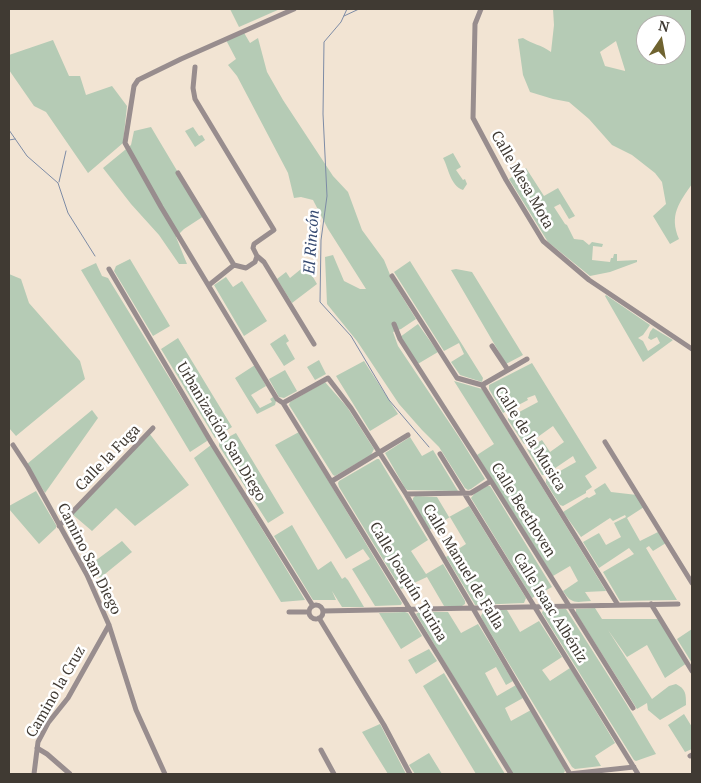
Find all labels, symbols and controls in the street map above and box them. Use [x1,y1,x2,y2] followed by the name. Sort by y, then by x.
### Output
[636,15,686,65] north arrow
[657,15,671,36] text: N
[487,128,557,232] street label: Calle Mesa Mota
[300,209,324,275] water label: El Rincón
[172,359,270,505] street label: Urbanización San Diego
[491,383,569,495] street label: Calle de la Musica
[72,421,144,495] street label: Calle la Fuga
[487,459,559,561] street label: Calle Beethoven
[53,500,125,618] street label: Camino San Diego
[418,501,508,633] street label: Calle Manuel de Falla
[365,519,451,645] street label: Calle Joaquín Turina
[509,550,591,666] street label: Calle Isaac Albéniz
[23,643,89,741] street label: Camino la Cruz

